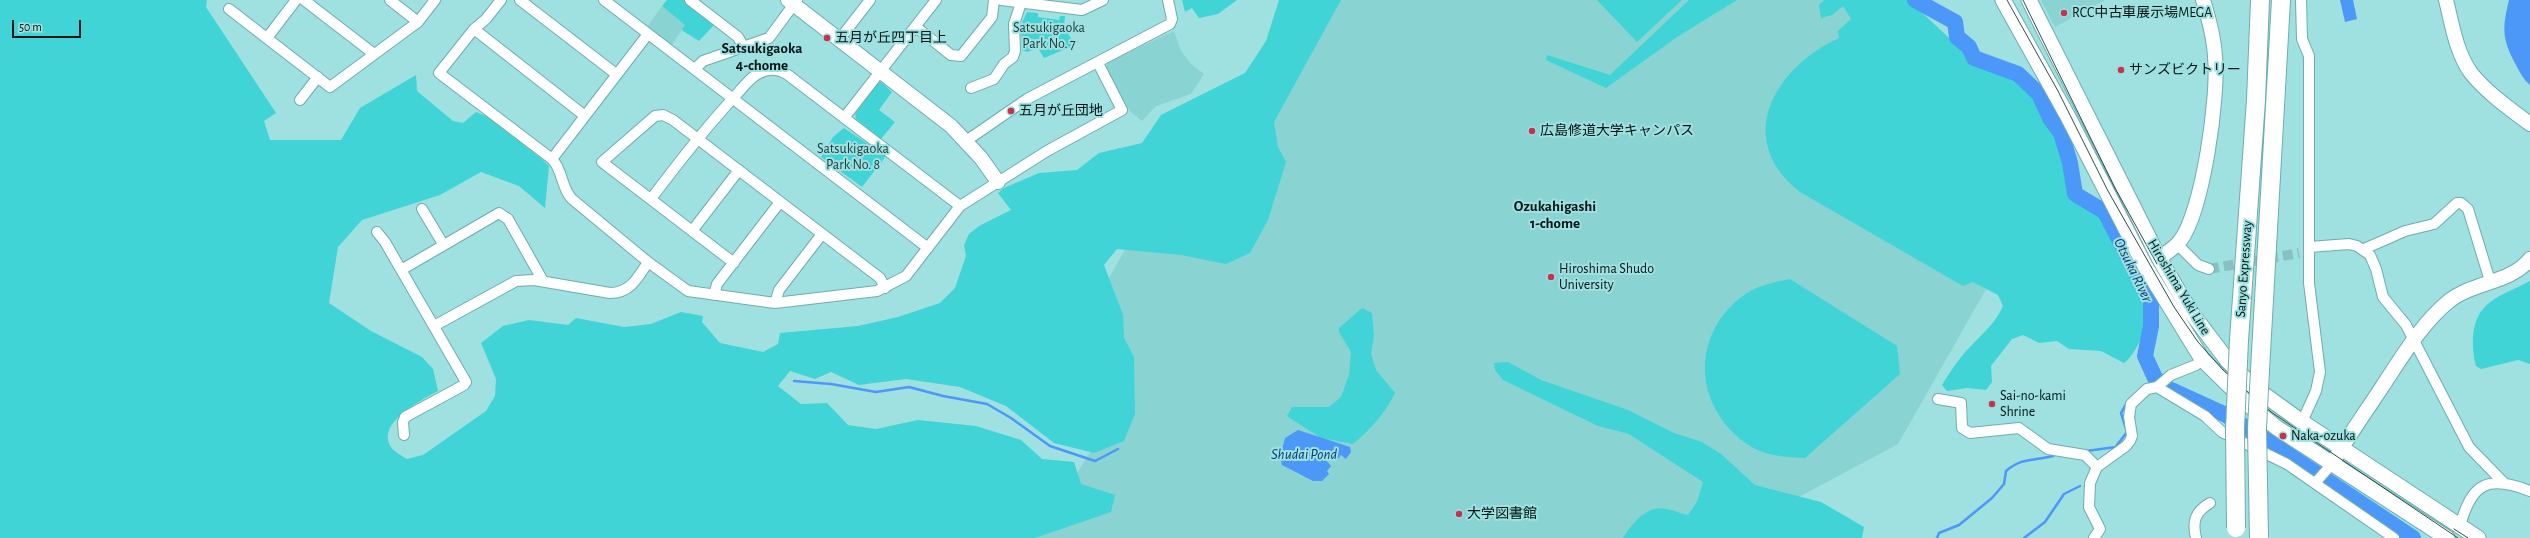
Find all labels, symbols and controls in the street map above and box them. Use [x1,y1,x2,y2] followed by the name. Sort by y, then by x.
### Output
[2072,5,2212,21] place label: RCC中古車展示場MEGA
[2059,8,2069,18] marker: RCC中古車展示場MEGA
[14,12,83,38] scale bar
[1013,20,1085,52] park label: Satsukigaoka Park No. 7
[19,21,42,33] text: 50 m
[835,30,947,46] place label: 五月が丘四丁目上
[822,33,832,43] marker: 五月が丘四丁目上
[722,39,802,74] district label: Satsukigaoka 4-chome
[2129,62,2241,78] place label: サンズビクトリー
[2116,65,2126,75] marker: サンズビクトリー
[1019,103,1103,119] place label: 五月が丘団地
[1006,106,1016,116] marker: 五月が丘団地
[1540,123,1694,139] place label: 広島修道大学キャンパス
[1527,126,1537,136] marker: 広島修道大学キャンパス
[817,141,889,174] park label: Satsukigaoka Park No. 8
[1514,197,1596,232] district label: Ozukahigashi 1-chome
[2232,220,2256,318] street label: Sanyo Expressway
[2110,235,2156,305] water label: Otsuka River
[2144,236,2214,338] street label: Hiroshima Yuki Line
[1559,261,1654,294] place label: Hiroshima Shudo University
[1546,272,1556,282] marker: Hiroshima Shudo University
[2000,388,2066,420] place label: Sai-no-kami Shrine
[1987,399,1997,409] marker: Sai-no-kami Shrine
[2291,428,2356,444] place label: Naka-ozuka
[2278,431,2288,441] marker: Naka-ozuka
[1271,445,1337,463] water label: Shudai Pond
[1467,506,1537,522] place label: 大学図書館
[1454,509,1464,519] marker: 大学図書館

